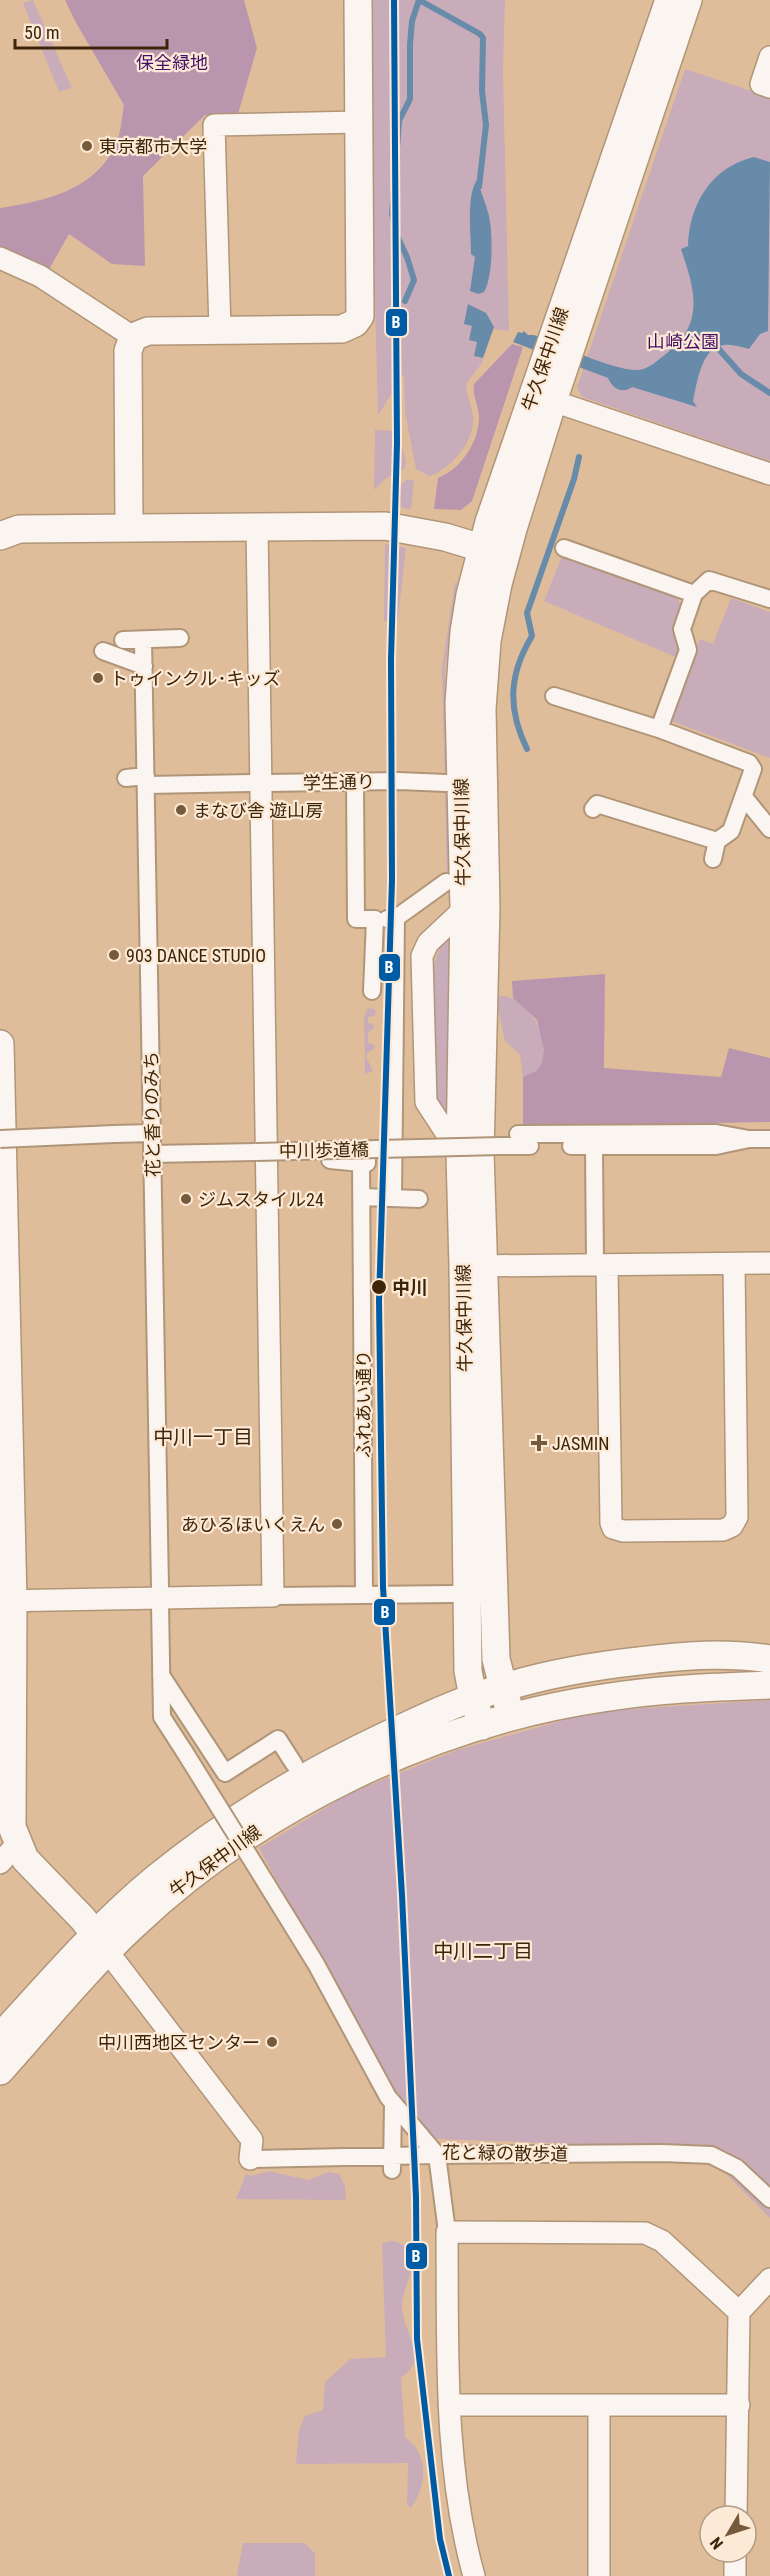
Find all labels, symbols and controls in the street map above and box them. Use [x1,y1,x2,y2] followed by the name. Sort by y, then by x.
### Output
[15,12,166,50] scale bar
[24,22,59,43] text: 50 m
[136,52,208,73] park label: 保全緑地
[99,136,207,157] place label: 東京都市大学
[80,139,94,153] marker: 東京都市大学
[517,305,573,413] street label: 牛久保中川線
[385,308,408,337] line badge: B
[392,313,401,332] text: B
[647,331,719,352] park label: 山崎公園
[110,668,280,689] place label: トゥインクル･キッズ
[91,671,105,685] marker: トゥインクル･キッズ
[303,771,375,793] street label: 学生通り
[451,778,473,886] street label: 牛久保中川線
[193,800,323,821] place label: まなび舎 遊山房
[174,803,188,817] marker: まなび舎 遊山房
[126,945,266,966] place label: 903 DANCE STUDIO
[107,948,121,962] marker: 903 DANCE STUDIO
[378,953,401,982] line badge: B
[385,958,394,977] text: B
[140,1051,164,1177] street label: 花と香りのみち
[279,1139,369,1161] street label: 中川歩道橋
[198,1189,324,1210] place label: ジムスタイル24
[179,1192,193,1206] marker: ジムスタイル24
[453,1264,475,1372] street label: 牛久保中川線
[392,1277,428,1298] place label: 中川
[370,1278,388,1296] marker: 中川
[353,1350,374,1458] street label: ふれあい通り
[153,1425,253,1449] district label: 中川一丁目
[552,1433,609,1454] place label: JASMIN
[530,1434,548,1452] marker: JASMIN
[181,1514,325,1535] place label: あひるほいくえん
[330,1517,344,1531] marker: あひるほいくえん
[373,1598,396,1626] line badge: B
[381,1603,390,1622] text: B
[165,1821,265,1901] street label: 牛久保中川線
[433,1939,533,1963] district label: 中川二丁目
[98,2032,260,2053] place label: 中川西地区センター
[265,2035,279,2049] marker: 中川西地区センター
[442,2141,568,2165] street label: 花と緑の散歩道
[405,2242,428,2270] line badge: B
[412,2247,421,2266] text: B
[698,2504,758,2564] north arrow
[706,2533,727,2553] text: N

